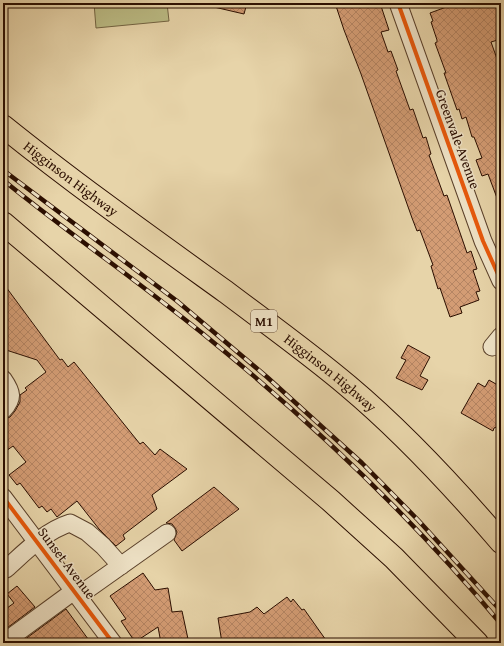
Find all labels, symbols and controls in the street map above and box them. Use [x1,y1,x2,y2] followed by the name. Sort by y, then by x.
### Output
[431,86,485,192] street label: Greenvale Avenue
[19,136,123,221] street label: Higginson Highway
[251,310,277,332] road number: M1
[280,329,381,416] street label: Higginson Highway
[33,523,101,603] street label: Sunset Avenue

